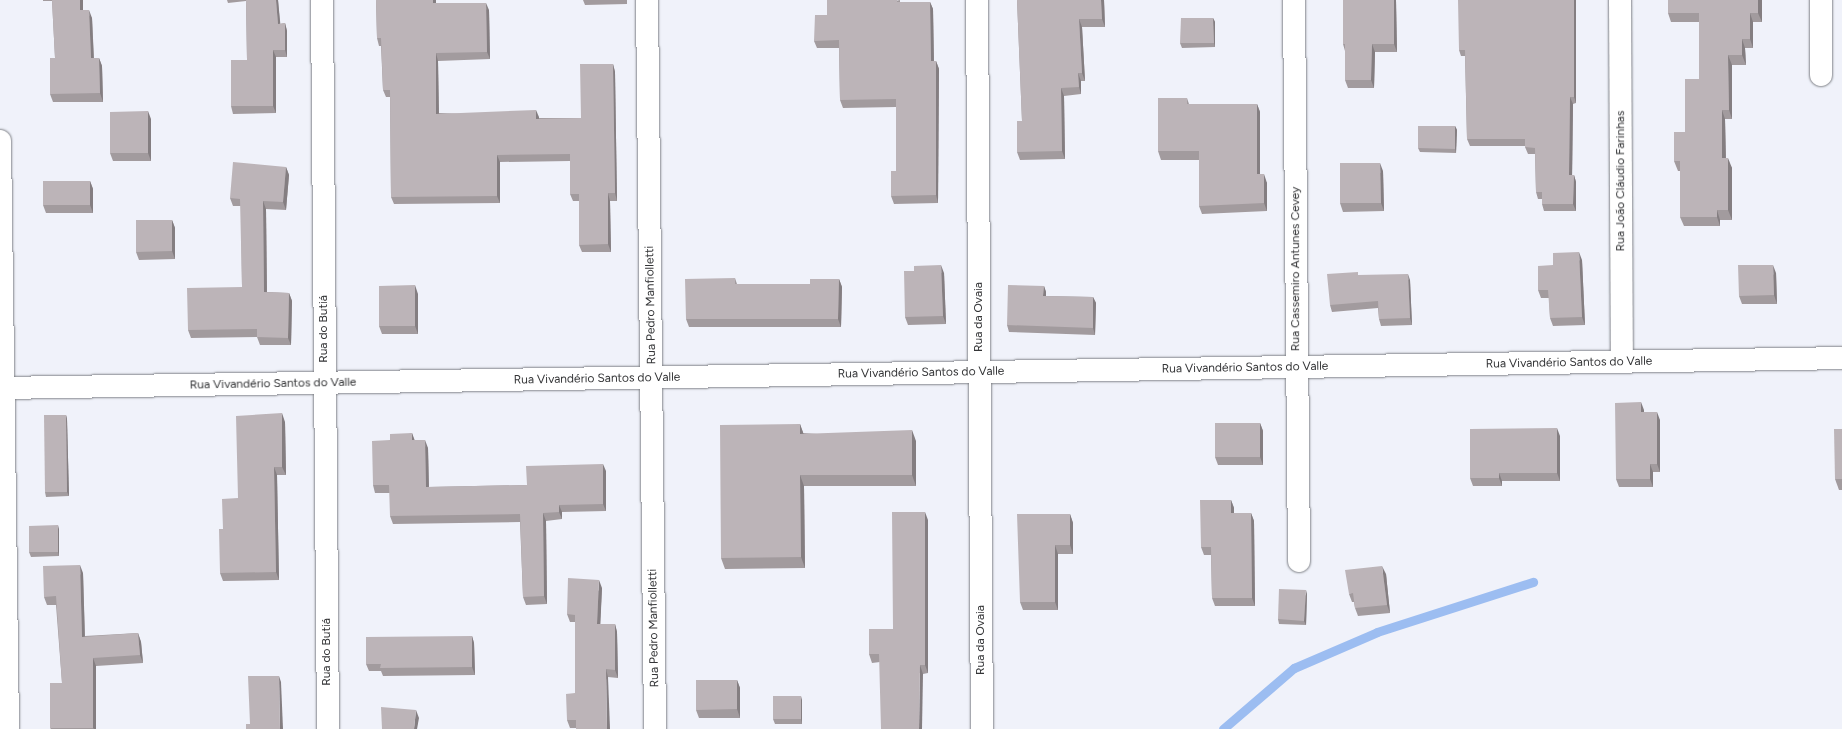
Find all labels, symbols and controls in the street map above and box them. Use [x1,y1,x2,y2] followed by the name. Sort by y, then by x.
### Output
[1614,111,1628,251] street label: Rua João Cláudio Farinhas
[1289,187,1303,351] street label: Rua Cassemiro Antunes Cevey
[643,246,659,364] street label: Rua Pedro Manfiolletti
[972,282,986,352] street label: Rua da Ovaia
[317,295,331,363] street label: Rua do Butiá
[1486,354,1652,372] street label: Rua Vivandério Santos do Valle
[1162,359,1328,377] street label: Rua Vivandério Santos do Valle
[838,364,1004,382] street label: Rua Vivandério Santos do Valle
[514,370,680,388] street label: Rua Vivandério Santos do Valle
[190,375,356,393] street label: Rua Vivandério Santos do Valle
[646,569,662,687] street label: Rua Pedro Manfiolletti
[974,605,988,675] street label: Rua da Ovaia
[320,618,334,686] street label: Rua do Butiá

